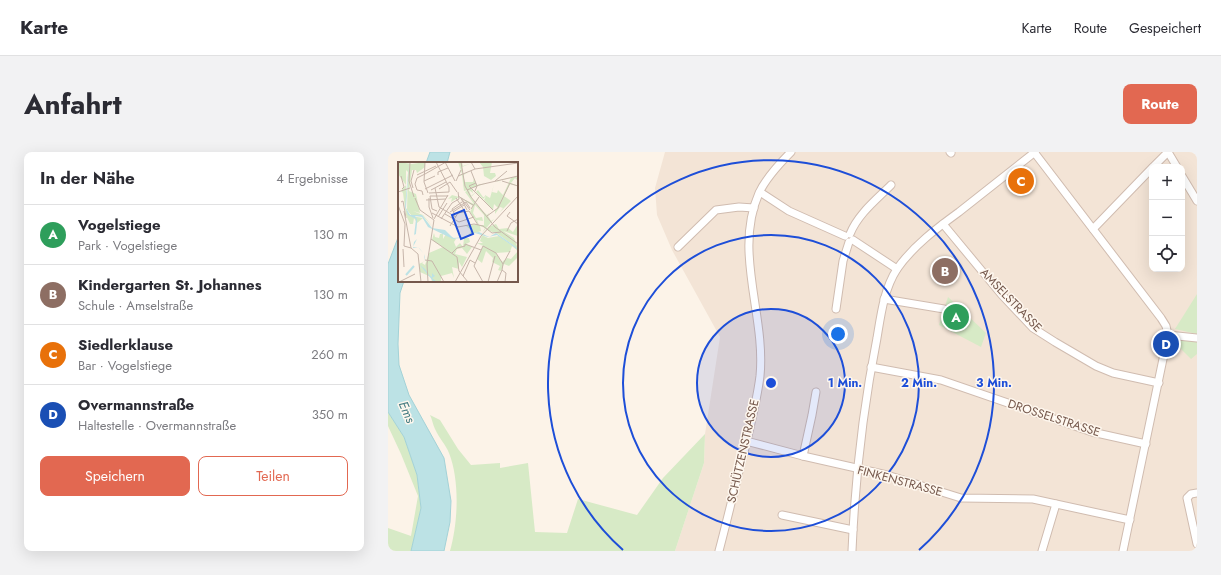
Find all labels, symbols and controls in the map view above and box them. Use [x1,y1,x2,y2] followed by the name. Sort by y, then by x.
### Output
[20,14,68,41] text: Karte
[1022,18,1052,38] text: Karte
[1074,18,1107,38] text: Route
[1129,18,1201,38] text: Gespeichert
[24,84,122,125] text: Anfahrt
[1123,84,1197,124] button: Route
[398,162,518,282] inset map
[1149,164,1185,272] map controls
[1149,164,1185,200] button: +
[40,166,135,190] text: In der Nähe
[1008,166,1034,196] pin: C
[276,169,348,188] text: 4 Ergebnisse
[1149,200,1185,236] button: −
[78,214,161,236] text: Vogelstiege
[48,225,58,244] text: A
[313,225,348,244] text: 130 m
[78,236,177,255] text: Park · Vogelstiege
[1149,236,1185,272] button: locate
[932,256,958,286] pin: B
[976,264,1046,336] street label: AMSELSTRASSE
[78,274,262,296] text: Kindergarten St. Johannes
[49,285,57,304] text: B
[313,285,348,304] text: 130 m
[78,296,193,315] text: Schule · Amselstraße
[943,302,969,332] pin: A
[828,324,848,344] your location
[1153,329,1179,359] pin: D
[78,334,173,356] text: Siedlerklause
[48,345,58,364] text: C
[311,345,348,364] text: 260 m
[78,356,172,375] text: Bar · Vogelstiege
[828,374,862,392] text: 1 Min.
[901,374,937,392] text: 2 Min.
[976,374,1012,392] text: 3 Min.
[764,376,778,390] centre of rings
[78,394,194,416] text: Overmannstraße
[1006,395,1102,441] street label: DROSSELSTRASSE
[722,397,764,505] street label: SCHÜTZENSTRASSE
[394,398,420,427] water label: Ems
[48,405,58,424] text: D
[312,405,348,424] text: 350 m
[78,416,236,435] text: Haltestelle · Overmannstraße
[40,456,190,496] button: Speichern
[198,456,348,496] button: Teilen
[855,461,945,501] street label: FINKENSTRASSE

